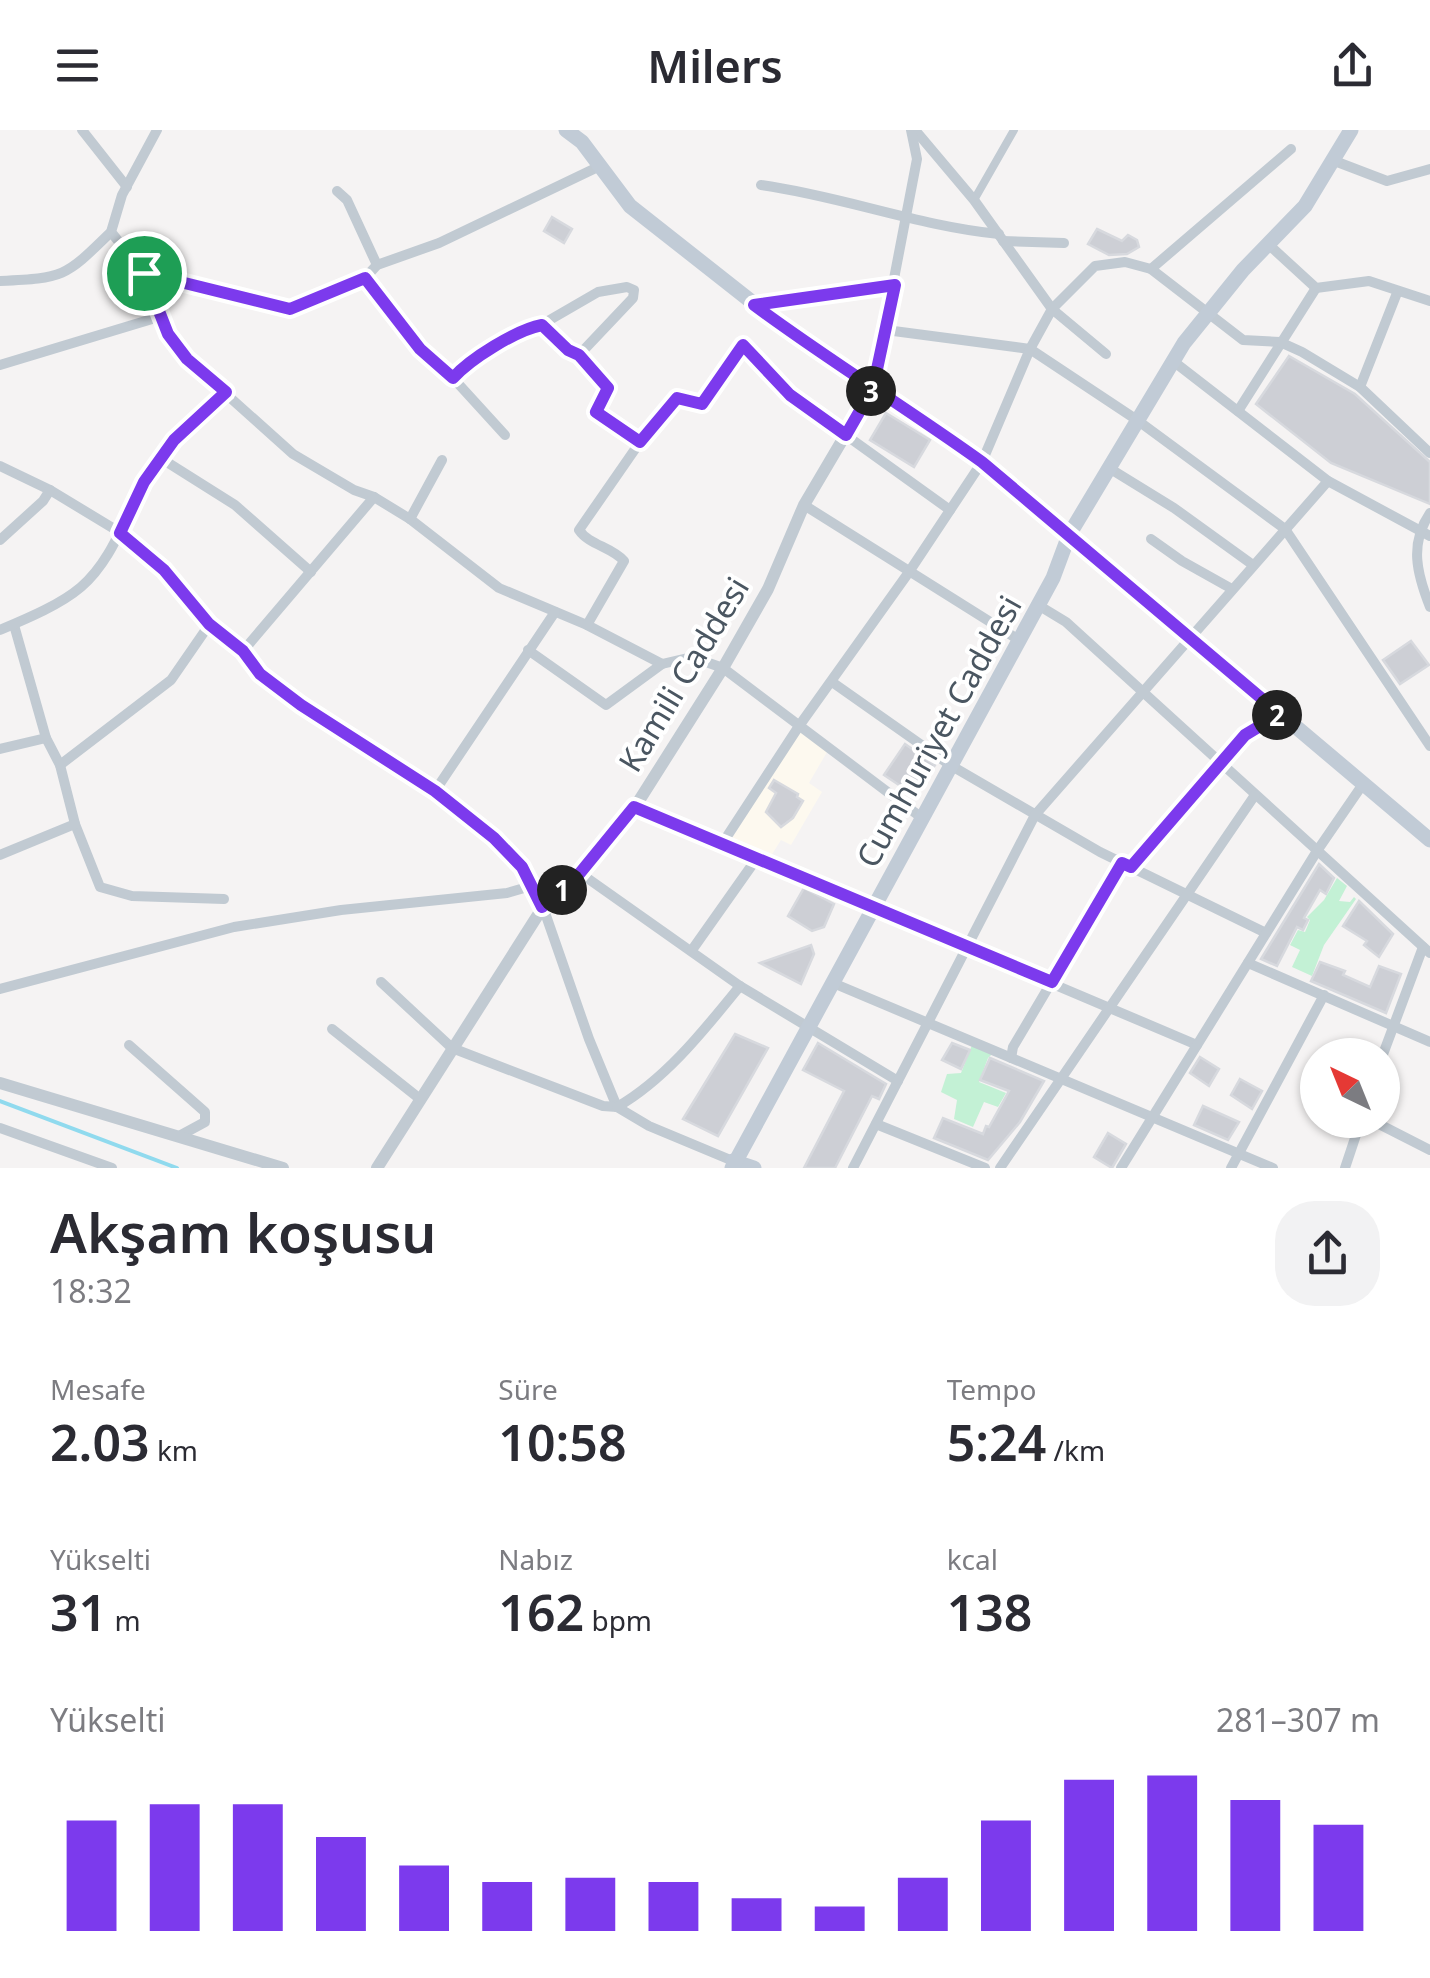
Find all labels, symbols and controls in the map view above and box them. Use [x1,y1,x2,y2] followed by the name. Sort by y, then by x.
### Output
[647,35,783,96] text: Milers
[50,38,105,93] icon: menu
[1325,38,1380,93] icon: share
[102,231,187,316] pin
[117,246,172,301] icon: arrive
[846,366,896,416] pin: 3
[863,372,879,410] text: 3
[608,569,758,779] street label: Kamili Caddesi
[845,587,1031,875] street label: Cumhuriyet Caddesi
[1252,690,1302,740] pin: 2
[1269,696,1285,734] text: 2
[537,865,587,915] pin: 1
[554,871,570,909] text: 1
[1300,1038,1400,1138] north arrow
[1300,1038,1400,1138] map controls
[50,1194,436,1269] text: Akşam koşusu
[1275,1201,1380,1306] button: share
[50,1269,132,1312] text: 18:32
[50,1370,146,1408] text: Mesafe
[498,1370,558,1408] text: Süre
[947,1370,1036,1408] text: Tempo
[50,1408,150,1476] text: 2.03
[498,1408,627,1476] text: 10:58
[947,1408,1046,1476] text: 5:24
[150,1431,198,1469] text: km
[1046,1431,1105,1469] text: /km
[50,1540,151,1578] text: Yükselti
[498,1540,573,1578] text: Nabız
[947,1540,998,1578] text: kcal
[50,1578,107,1646] text: 31
[498,1578,584,1646] text: 162
[947,1578,1032,1646] text: 138
[107,1601,141,1639] text: m
[584,1601,652,1639] text: bpm
[50,1698,165,1741] text: Yükselti
[1216,1698,1380,1741] text: 281–307 m

